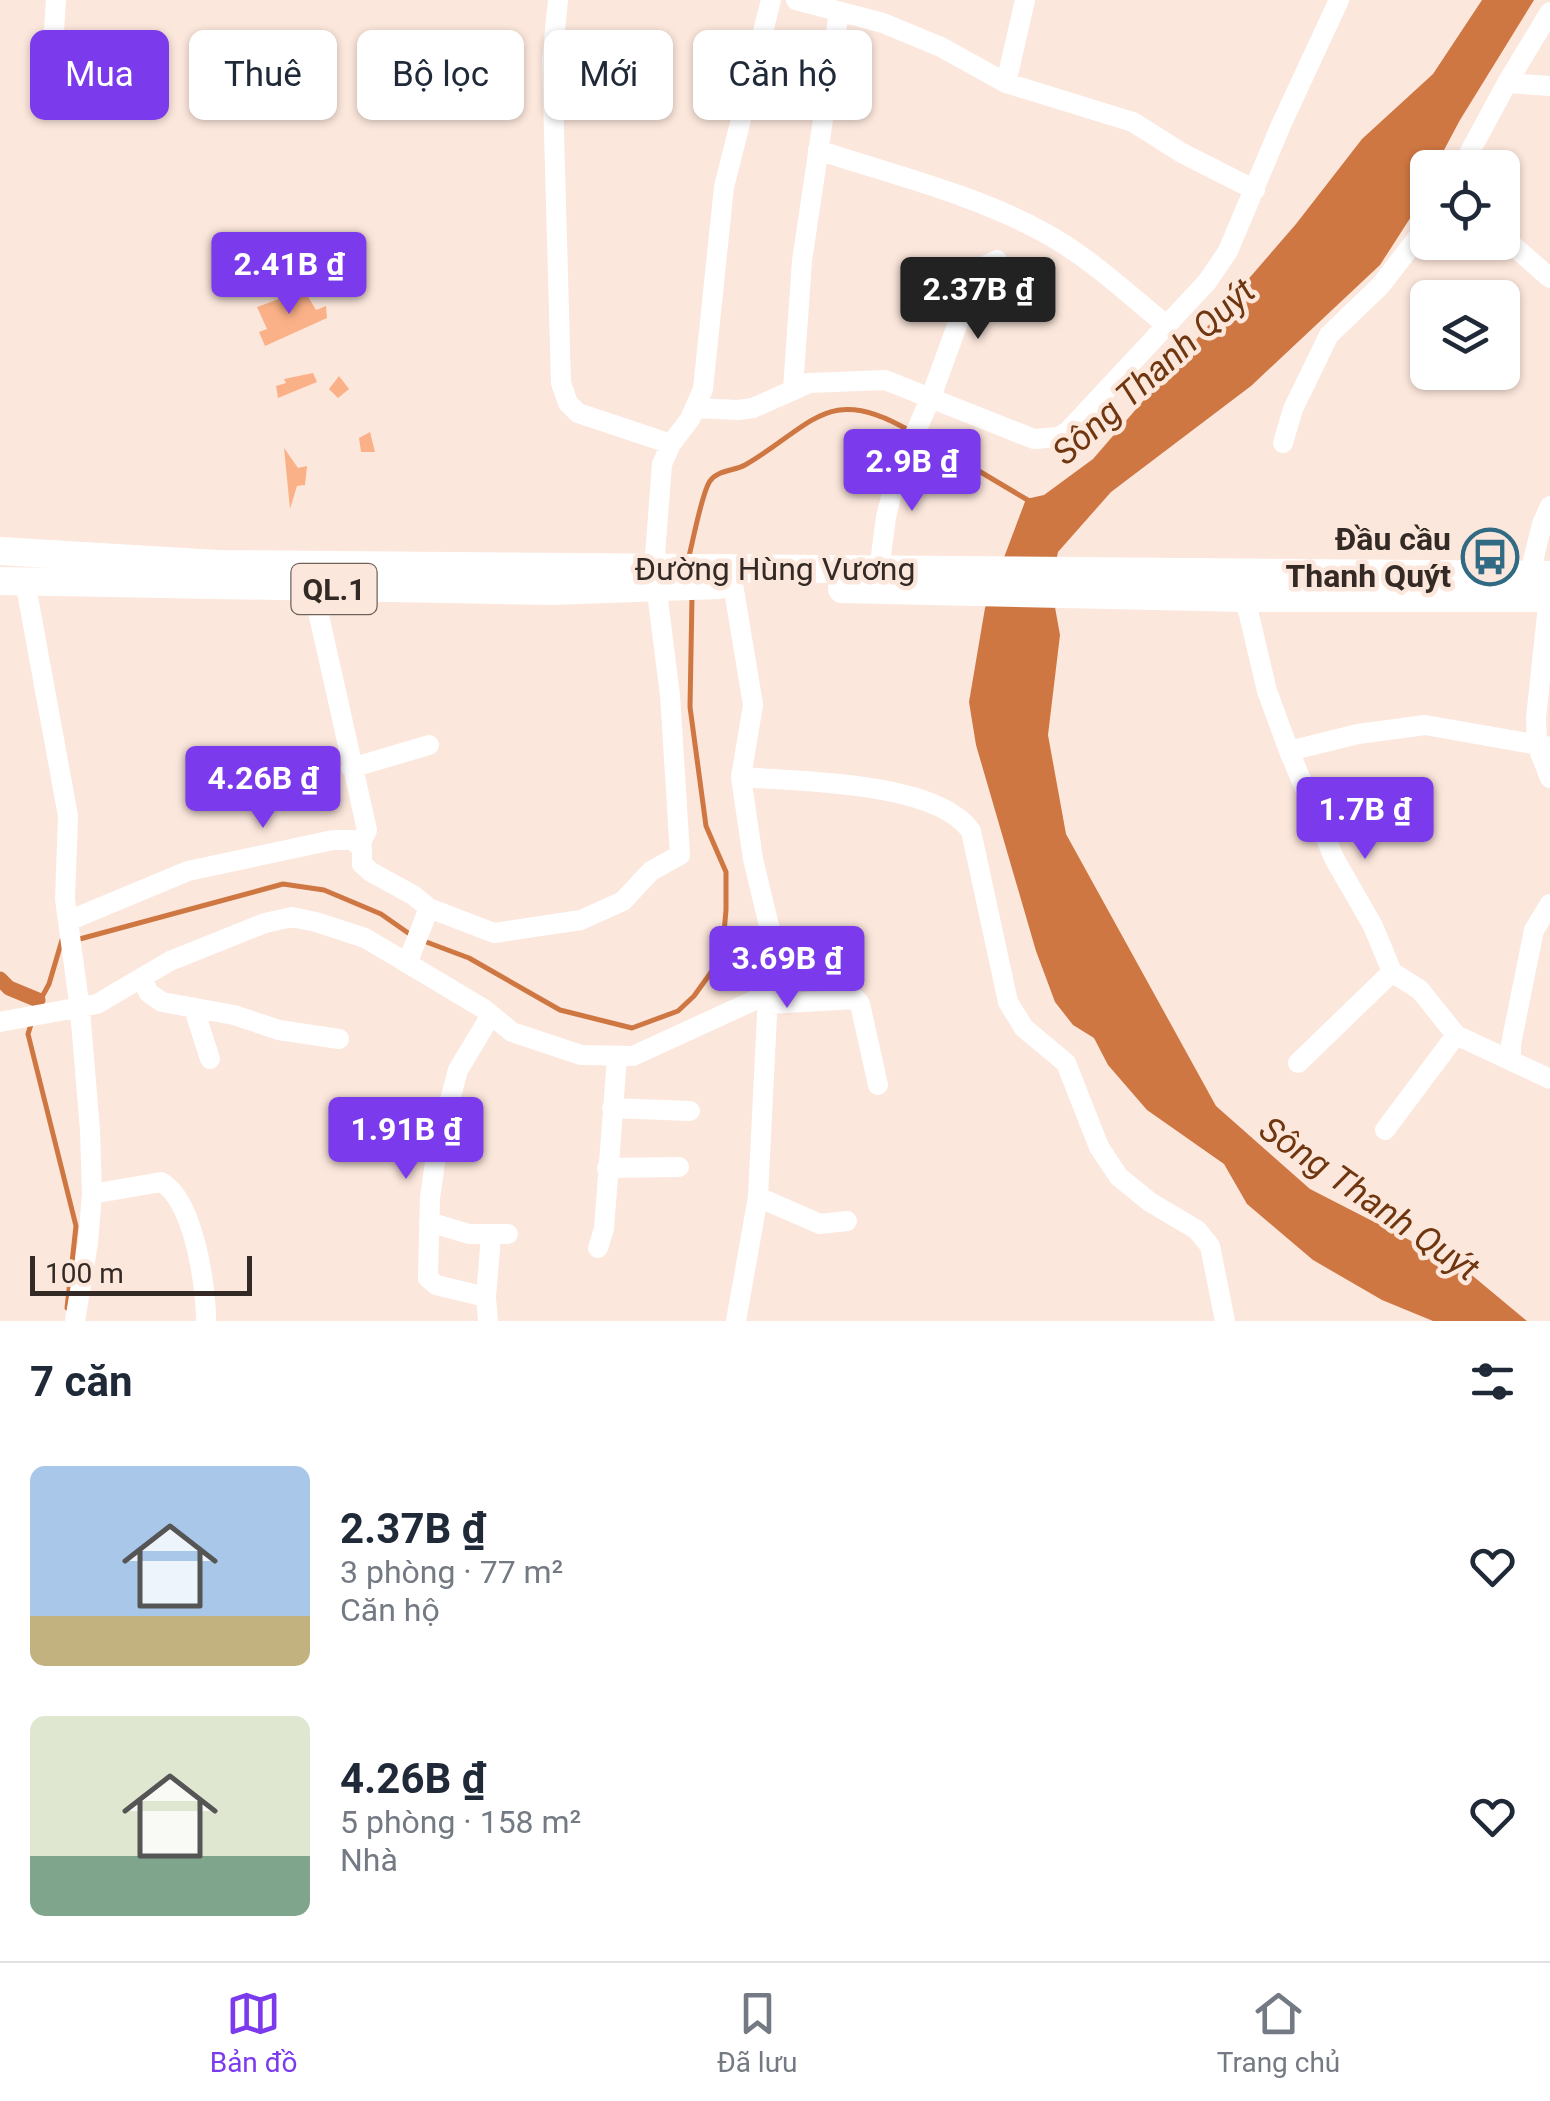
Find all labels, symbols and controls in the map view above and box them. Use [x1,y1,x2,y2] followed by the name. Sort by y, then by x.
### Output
[30,30,169,120] chip: Mua
[189,30,337,120] chip: Thuê
[357,30,524,120] chip: Bộ lọc
[544,30,673,120] chip: Mới
[693,30,872,120] chip: Căn hộ
[1410,150,1520,390] map controls
[1410,150,1520,260] button: locate
[197,232,381,317] pin: 2.41B ₫
[233,245,345,283] text: 2.41B ₫
[886,257,1070,342] pin: 2.37B ₫
[922,270,1034,308] text: 2.37B ₫
[1044,270,1264,474] water label: Sông Thanh Quýt
[1410,280,1520,390] button: layers
[831,429,993,514] pin: 2.9B ₫
[866,442,958,480] text: 2.9B ₫
[1285,520,1451,595] place label: Đầu cầu Thanh Quýt
[1460,527,1520,587] bus stop icon: Đầu cầu Thanh Quýt
[635,550,915,588] street label: Đường Hùng Vương
[292,564,376,614] road number: QL.1
[171,746,355,831] pin: 4.26B ₫
[207,759,319,797] text: 4.26B ₫
[1284,777,1446,862] pin: 1.7B ₫
[1319,790,1411,828] text: 1.7B ₫
[695,926,879,1011] pin: 3.69B ₫
[731,939,843,977] text: 3.69B ₫
[314,1097,498,1182] pin: 1.91B ₫
[1252,1108,1487,1290] water label: Sông Thanh Quýt
[350,1110,462,1148] text: 1.91B ₫
[30,1251,252,1296] scale bar
[45,1257,124,1290] text: 100 m
[1465,1354,1520,1409] icon: filters
[30,1357,132,1406] text: 7 căn
[340,1504,486,1553] text: 2.37B ₫
[110,1506,230,1626] icon: home
[1465,1539,1520,1594] icon: heart
[340,1553,563,1591] text: 3 phòng · 77 m²
[340,1591,440,1629] text: Căn hộ
[340,1754,486,1803] text: 4.26B ₫
[110,1756,230,1876] icon: home
[1465,1789,1520,1844] icon: heart
[340,1803,581,1841] text: 5 phòng · 158 m²
[340,1841,398,1879] text: Nhà
[210,1986,297,2079] tab: Bản đồ
[717,1986,797,2079] tab: Đã lưu
[1217,1986,1340,2079] tab: Trang chủ

